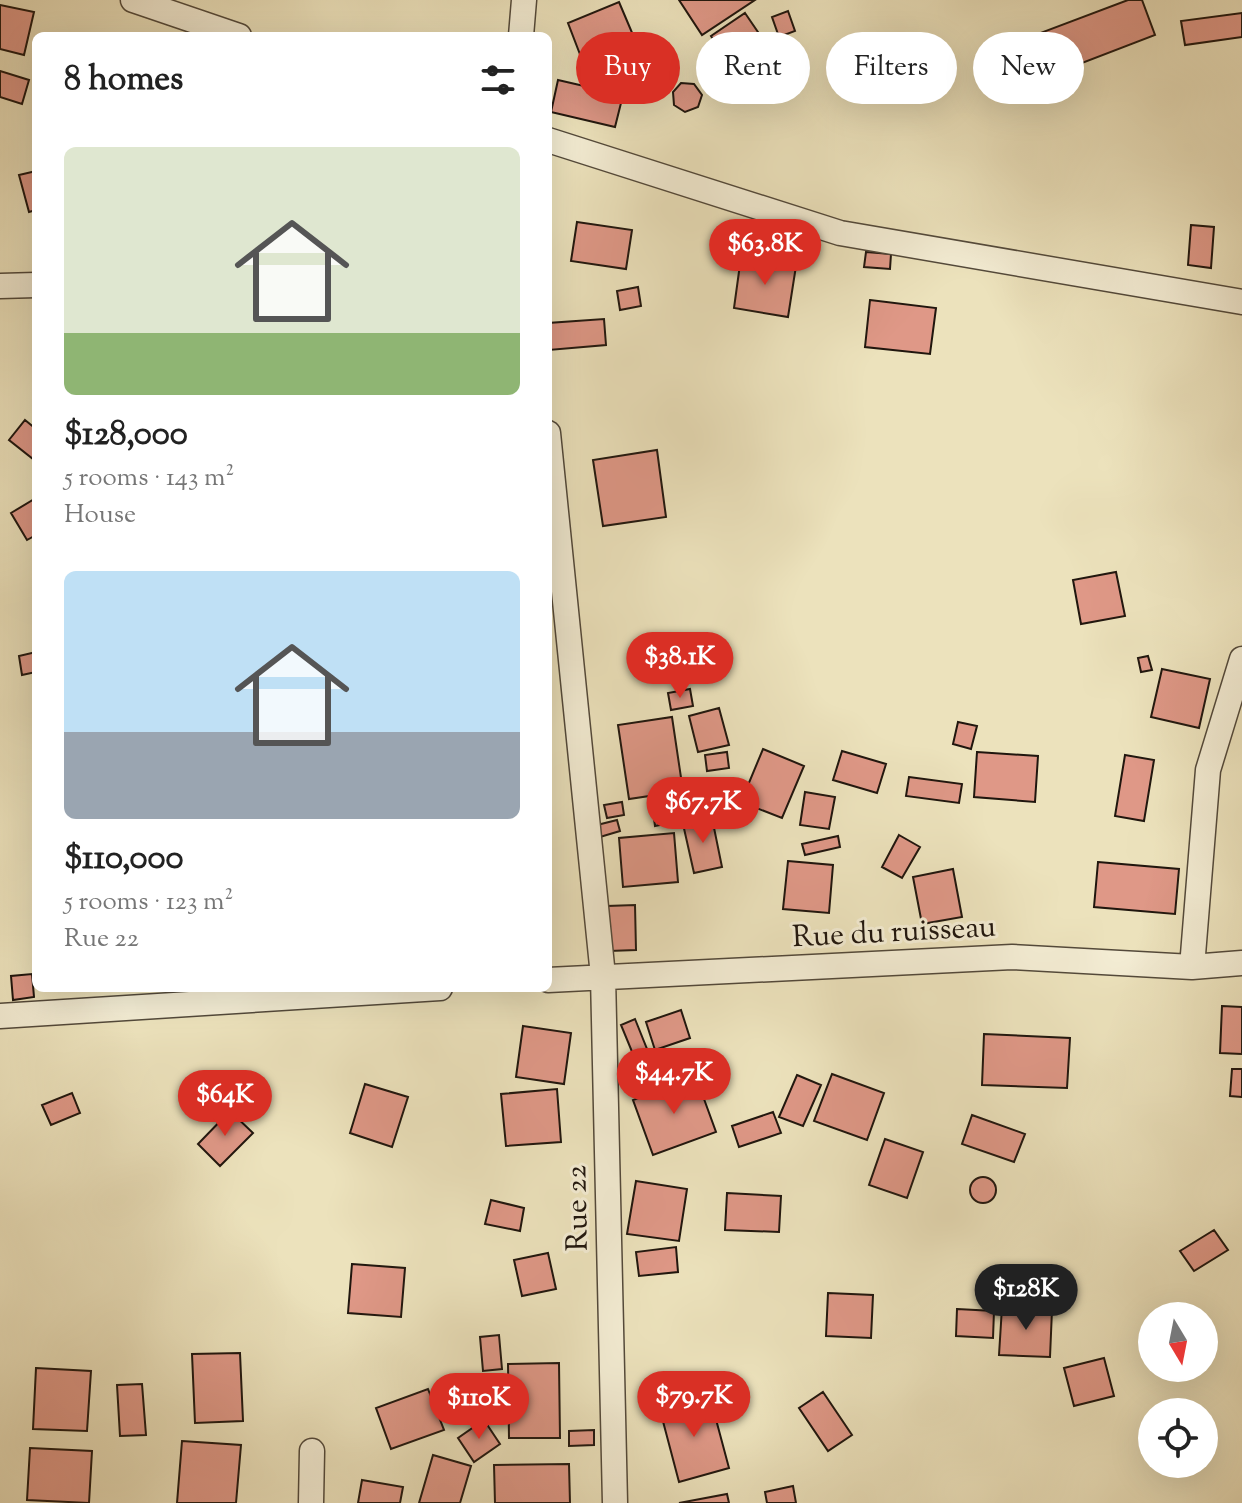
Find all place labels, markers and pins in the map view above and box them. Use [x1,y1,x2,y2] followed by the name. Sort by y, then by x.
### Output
[700,219,830,287] pin: $63.8K
[615,632,745,700] pin: $38.1K
[638,777,768,845] pin: $67.7K
[609,1048,739,1116] pin: $44.7K
[178,1070,272,1138] pin: $64K
[970,1264,1082,1332] pin: $128K
[629,1371,759,1439] pin: $79.7K
[423,1373,535,1441] pin: $110K

